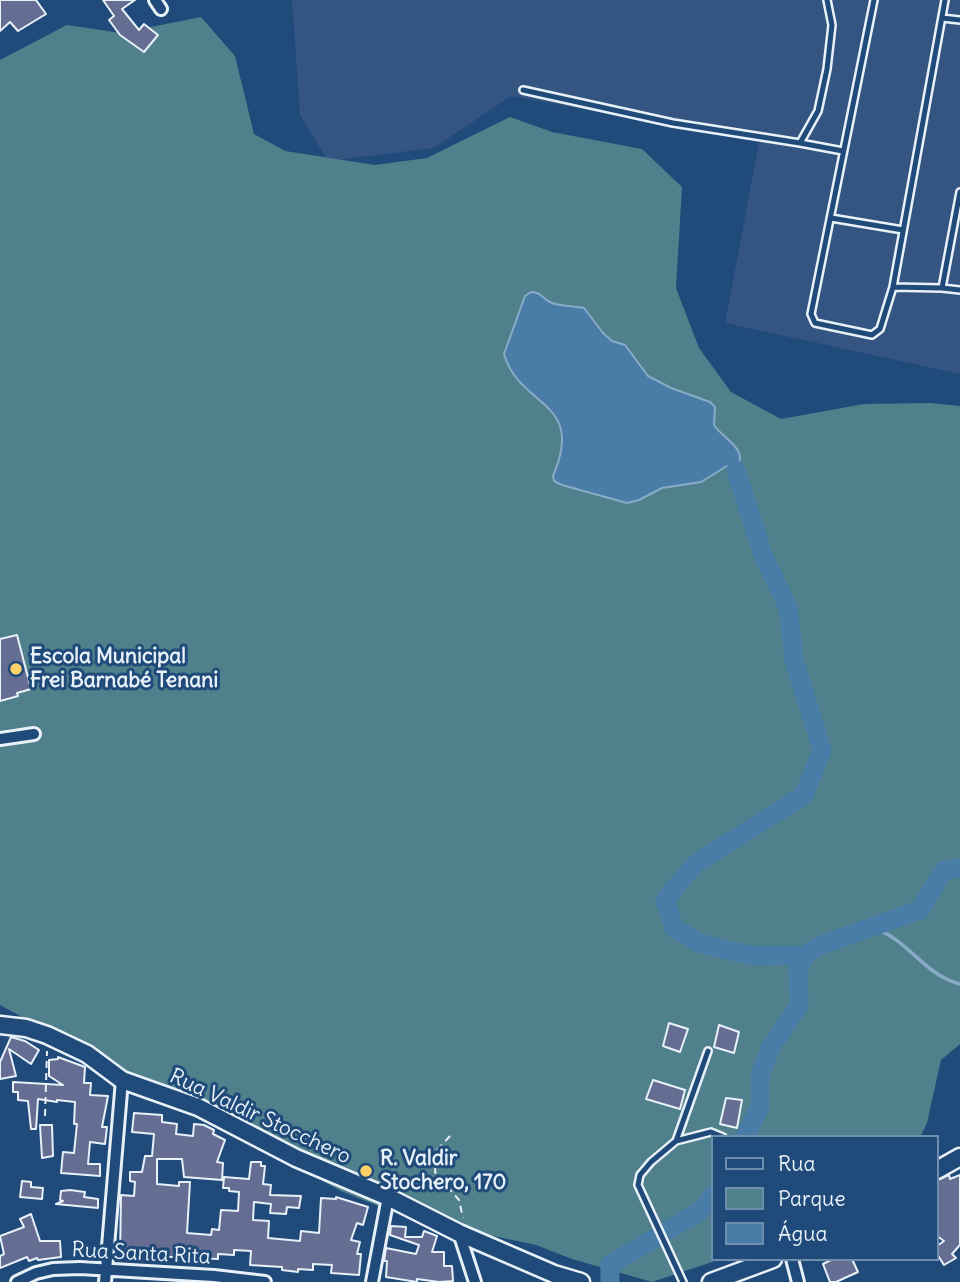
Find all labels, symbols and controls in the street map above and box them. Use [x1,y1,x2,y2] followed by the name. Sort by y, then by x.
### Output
[30,644,218,694] place label: Escola Municipal Frei Barnabé Tenani
[8,661,24,677] marker: Escola Municipal Frei Barnabé Tenani
[165,1064,355,1170] street label: Rua Valdir Stocchero
[712,1135,939,1261] legend
[380,1146,506,1196] place label: R. Valdir Stochero, 170
[778,1150,815,1177] text: Rua
[358,1163,374,1179] marker: R. Valdir Stochero, 170
[778,1185,846,1212] text: Parque
[778,1220,827,1247] text: Água
[71,1238,211,1270] street label: Rua Santa Rita

